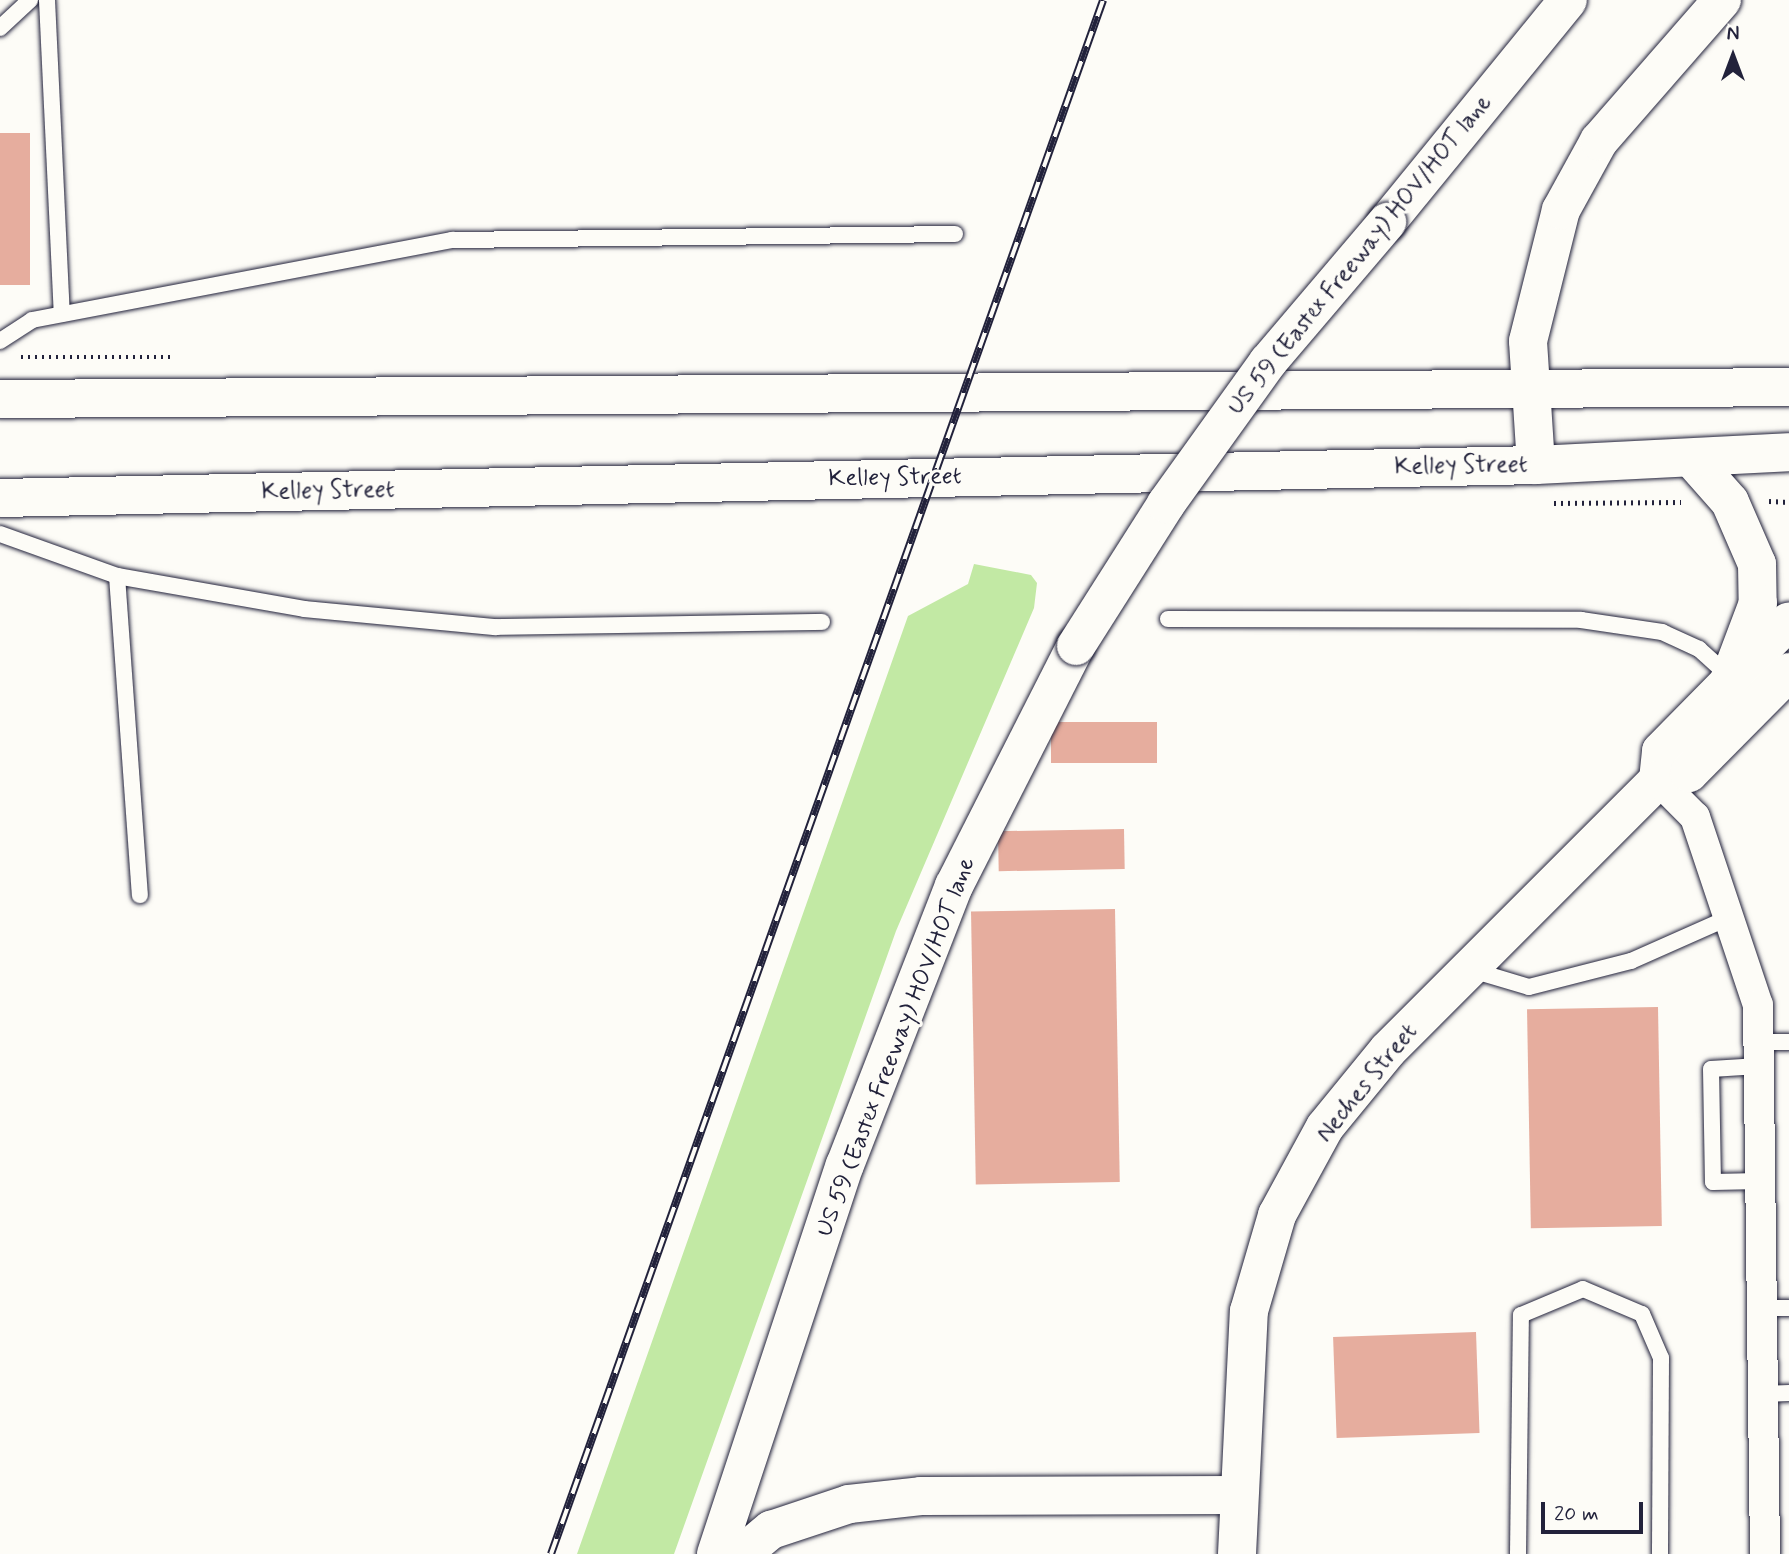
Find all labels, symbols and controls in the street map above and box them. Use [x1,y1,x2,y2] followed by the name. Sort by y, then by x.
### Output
[1698,21,1768,91] north arrow
[1727,22,1739,47] text: N
[1221,88,1499,422] street label: US 59 (Eastex Freeway) HOV/HOT lane
[1392,450,1530,482] street label: Kelley Street
[826,462,964,494] street label: Kelley Street
[259,475,397,507] street label: Kelley Street
[810,852,982,1242] street label: US 59 (Eastex Freeway) HOV/HOT lane
[1309,1016,1425,1150] street label: Neches Street
[1544,1488,1646,1532] scale bar
[1554,1500,1599,1528] text: 20 m

